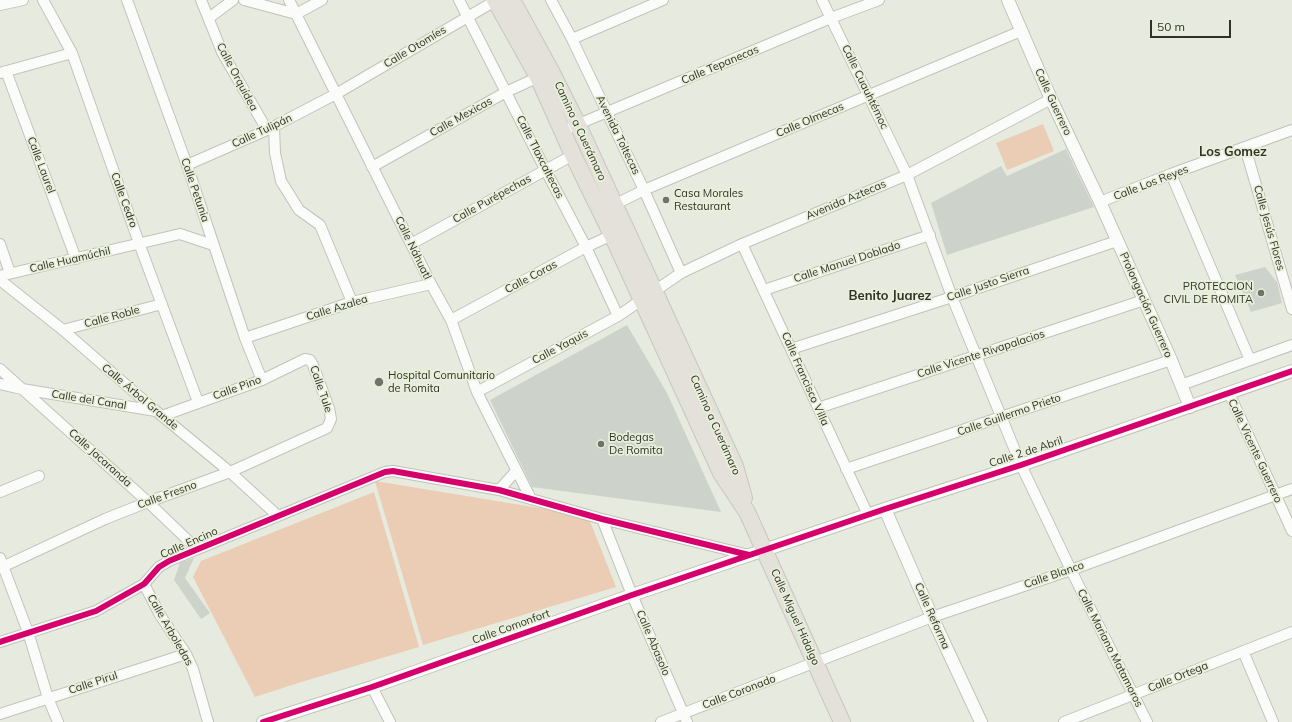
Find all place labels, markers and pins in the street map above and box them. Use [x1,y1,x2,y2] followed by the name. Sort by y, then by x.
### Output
[674,187,743,213] place label: Casa Morales Restaurant
[661,195,671,205] marker: Casa Morales Restaurant
[1163,280,1253,306] place label: PROTECCION CIVIL DE ROMITA
[1256,288,1266,298] marker: PROTECCION CIVIL DE ROMITA
[388,369,495,395] place label: Hospital Comunitario de Romita
[373,376,385,388] marker: Hospital Comunitario de Romita
[609,431,663,457] place label: Bodegas De Romita
[596,439,606,449] marker: Bodegas De Romita

